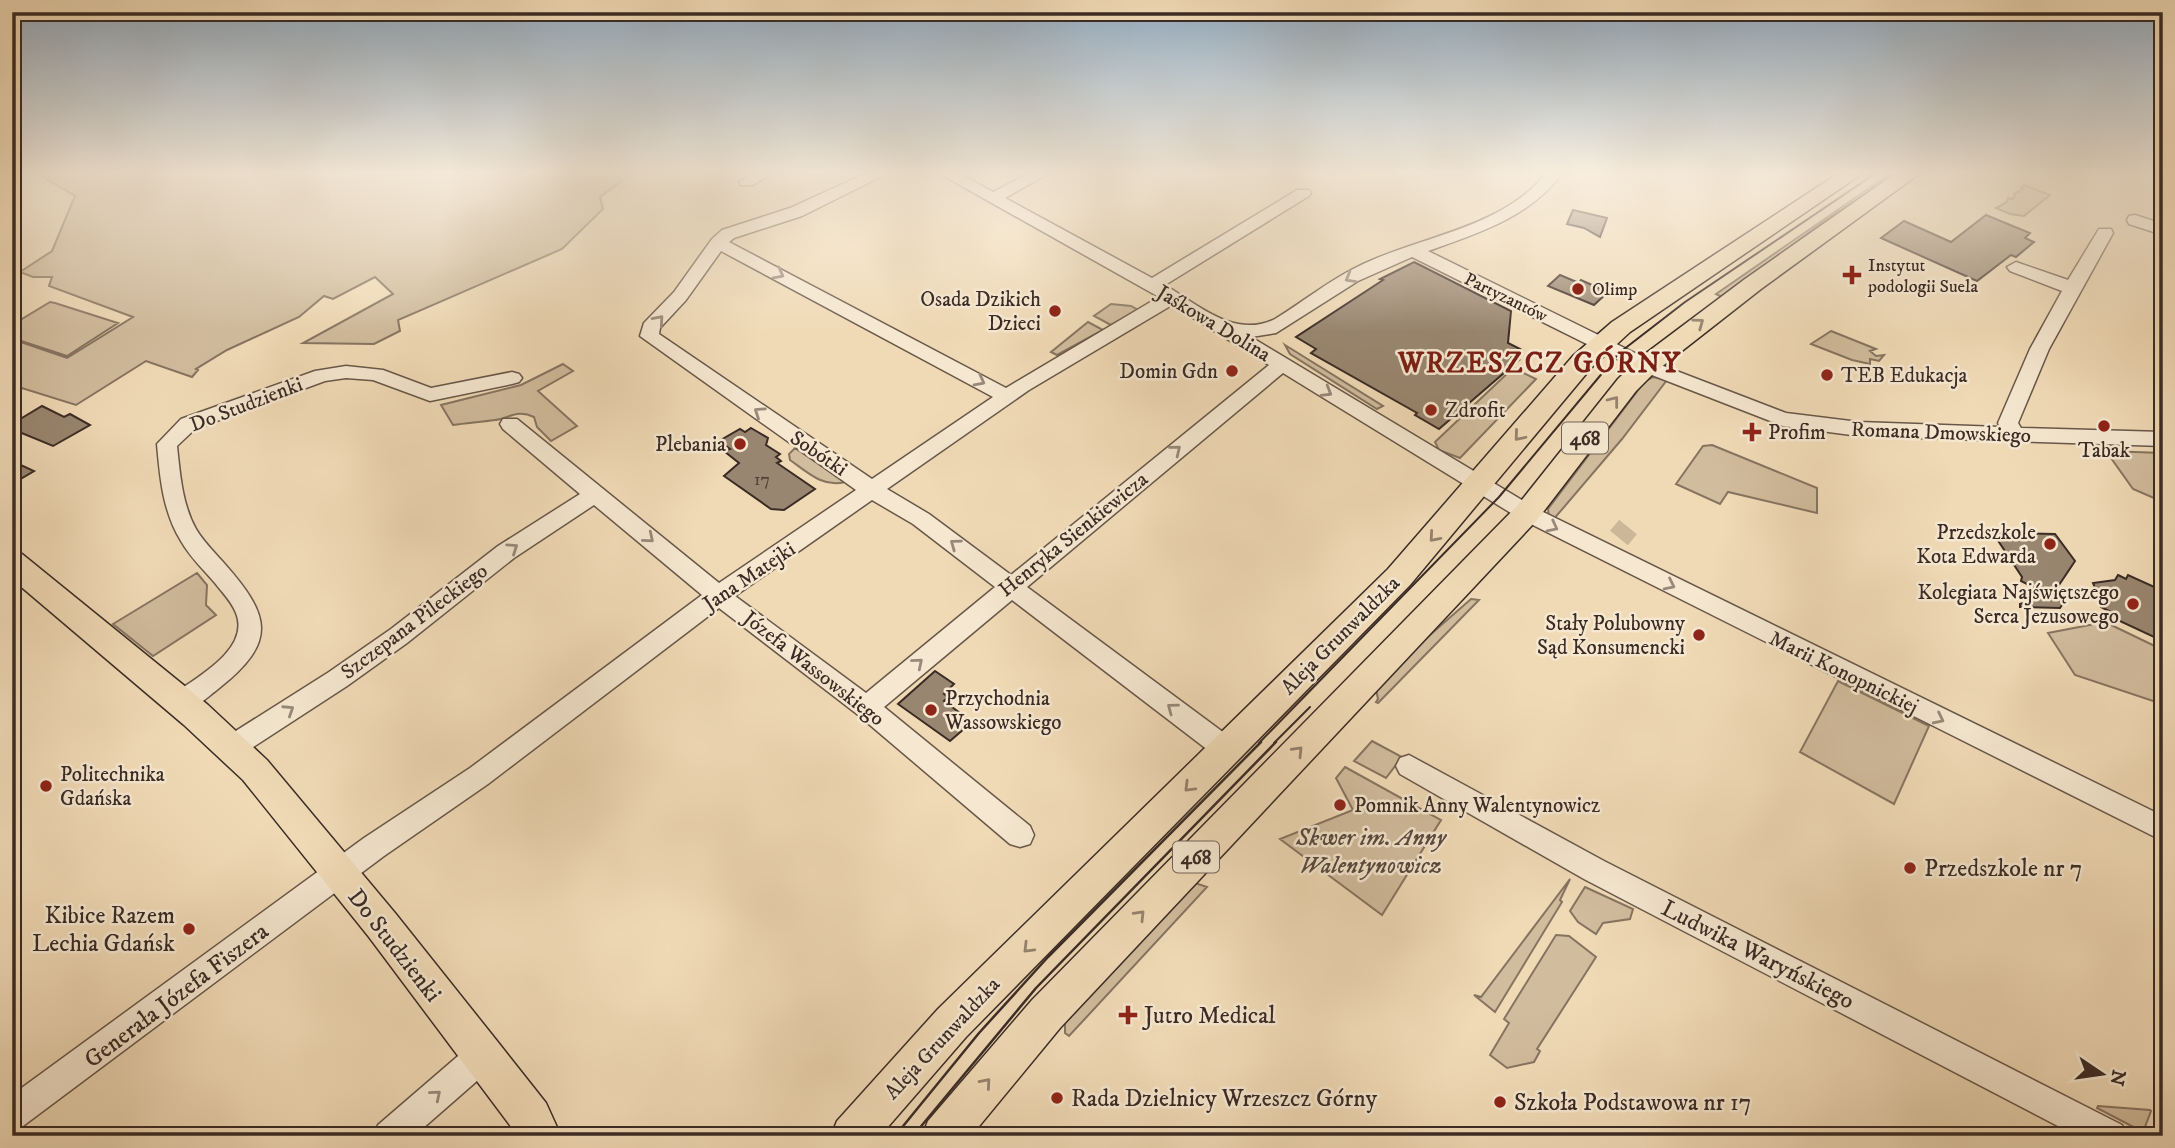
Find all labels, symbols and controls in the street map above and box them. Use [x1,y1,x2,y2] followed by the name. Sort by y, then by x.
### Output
[1867,255,1978,298] place label: Instytut podologii Suela
[1842,265,1862,285] marker: Instytut podologii Suela
[772,266,784,279] one-way arrow
[1460,268,1551,328] street label: Partyzantów
[1344,270,1357,283] one-way arrow
[1150,279,1275,368] street label: Jaśkowa Dolina
[1592,279,1637,301] place label: Olimp
[1570,281,1586,297] marker: Olimp
[920,287,1041,337] place label: Osada Dzikich Dzieci
[1047,303,1063,319] marker: Osada Dzikich Dzieci
[650,316,663,328] one-way arrow
[1692,319,1704,332] one-way arrow
[1397,345,1682,381] district label: WRZESZCZ GÓRNY
[1119,359,1218,385] place label: Domin Gdn
[1224,363,1240,379] marker: Domin Gdn
[1841,363,1967,389] place label: TEB Edukacja
[1819,367,1835,383] marker: TEB Edukacja
[186,372,306,438] street label: Do Studzienki
[973,373,985,386] one-way arrow
[1320,383,1333,396] one-way arrow
[1606,397,1619,409] one-way arrow
[1445,398,1506,424] place label: Zdrofit
[1423,402,1439,418] marker: Zdrofit
[754,408,767,420] one-way arrow
[1851,417,2031,449] street label: Romana Dmowskiego
[2096,418,2112,434] marker: Tabak
[1768,420,1826,446] place label: Profim
[1562,422,1608,453] road number: 468
[1742,422,1762,442] marker: Profim
[785,425,852,482] street label: Sobótki
[1515,427,1527,440] one-way arrow
[655,432,726,458] place label: Plebania
[732,436,748,452] marker: Plebania
[2078,438,2131,464] place label: Tabak
[1169,445,1181,458] one-way arrow
[994,466,1154,603] street label: Henryka Sienkiewicza
[754,469,770,491] house number: 17
[1546,518,1558,532] one-way arrow
[1916,520,2036,570] place label: Przedszkole Kota Edwarda
[1430,529,1442,542] one-way arrow
[640,530,653,542] one-way arrow
[2042,536,2058,552] marker: Przedszkole Kota Edwarda
[697,537,801,618] street label: Jana Matejki
[951,540,963,553] one-way arrow
[505,544,518,556] one-way arrow
[336,558,493,686] street label: Szczepana Pileckiego
[1276,571,1406,701] street label: Aleja Grunwaldzka
[1663,577,1675,591] one-way arrow
[1917,580,2119,630] place label: Kolegiata Najświętszego Serca Jezusowego
[2125,596,2141,612] marker: Kolegiata Najświętszego Serca Jezusowego
[736,604,889,732] street label: Józefa Wassowskiego
[1537,611,1686,661] place label: Stały Polubowny Sąd Konsumencki
[1765,626,1922,720] street label: Marii Konopnickiej
[1691,627,1707,643] marker: Stały Polubowny Sąd Konsumencki
[910,659,923,671] one-way arrow
[944,686,1062,736] place label: Przychodnia Wassowskiego
[923,702,939,718] marker: Przychodnia Wassowskiego
[1167,704,1179,717] one-way arrow
[282,705,295,718] one-way arrow
[1932,710,1944,724] one-way arrow
[1289,747,1302,760] one-way arrow
[60,762,165,812] place label: Politechnika Gdańska
[38,778,54,794] marker: Politechnika Gdańska
[1184,779,1197,792] one-way arrow
[1354,793,1600,819] place label: Pomnik Anny Walentynowicz
[1332,797,1348,813] marker: Pomnik Anny Walentynowicz
[1295,823,1447,881] park label: Skwer im. Anny Walentynowicz
[1173,842,1219,872] road number: 468
[1924,854,2082,884] place label: Przedszkole nr 7
[1902,860,1918,876] marker: Przedszkole nr 7
[341,883,448,1008] street label: Do Studzienki
[1656,893,1859,1016] street label: Ludwika Waryńskiego
[32,901,175,959] place label: Kibice Razem Lechia Gdańsk
[1132,911,1144,924] one-way arrow
[78,916,275,1075] street label: Generała Józefa Fiszera
[181,921,197,937] marker: Kibice Razem Lechia Gdańsk
[1023,939,1036,952] one-way arrow
[879,972,1006,1105] street label: Aleja Grunwaldzka
[1142,1001,1276,1031] place label: Jutro Medical
[1118,1005,1138,1025] marker: Jutro Medical
[2066,1040,2136,1110] north arrow
[2104,1067,2130,1088] text: N
[978,1078,990,1091] one-way arrow
[1071,1084,1378,1114] place label: Rada Dzielnicy Wrzeszcz Górny
[1514,1088,1751,1118] place label: Szkoła Podstawowa nr 17
[1049,1090,1065,1106] marker: Rada Dzielnicy Wrzeszcz Górny
[428,1091,441,1103] one-way arrow
[1492,1094,1508,1110] marker: Szkoła Podstawowa nr 17

